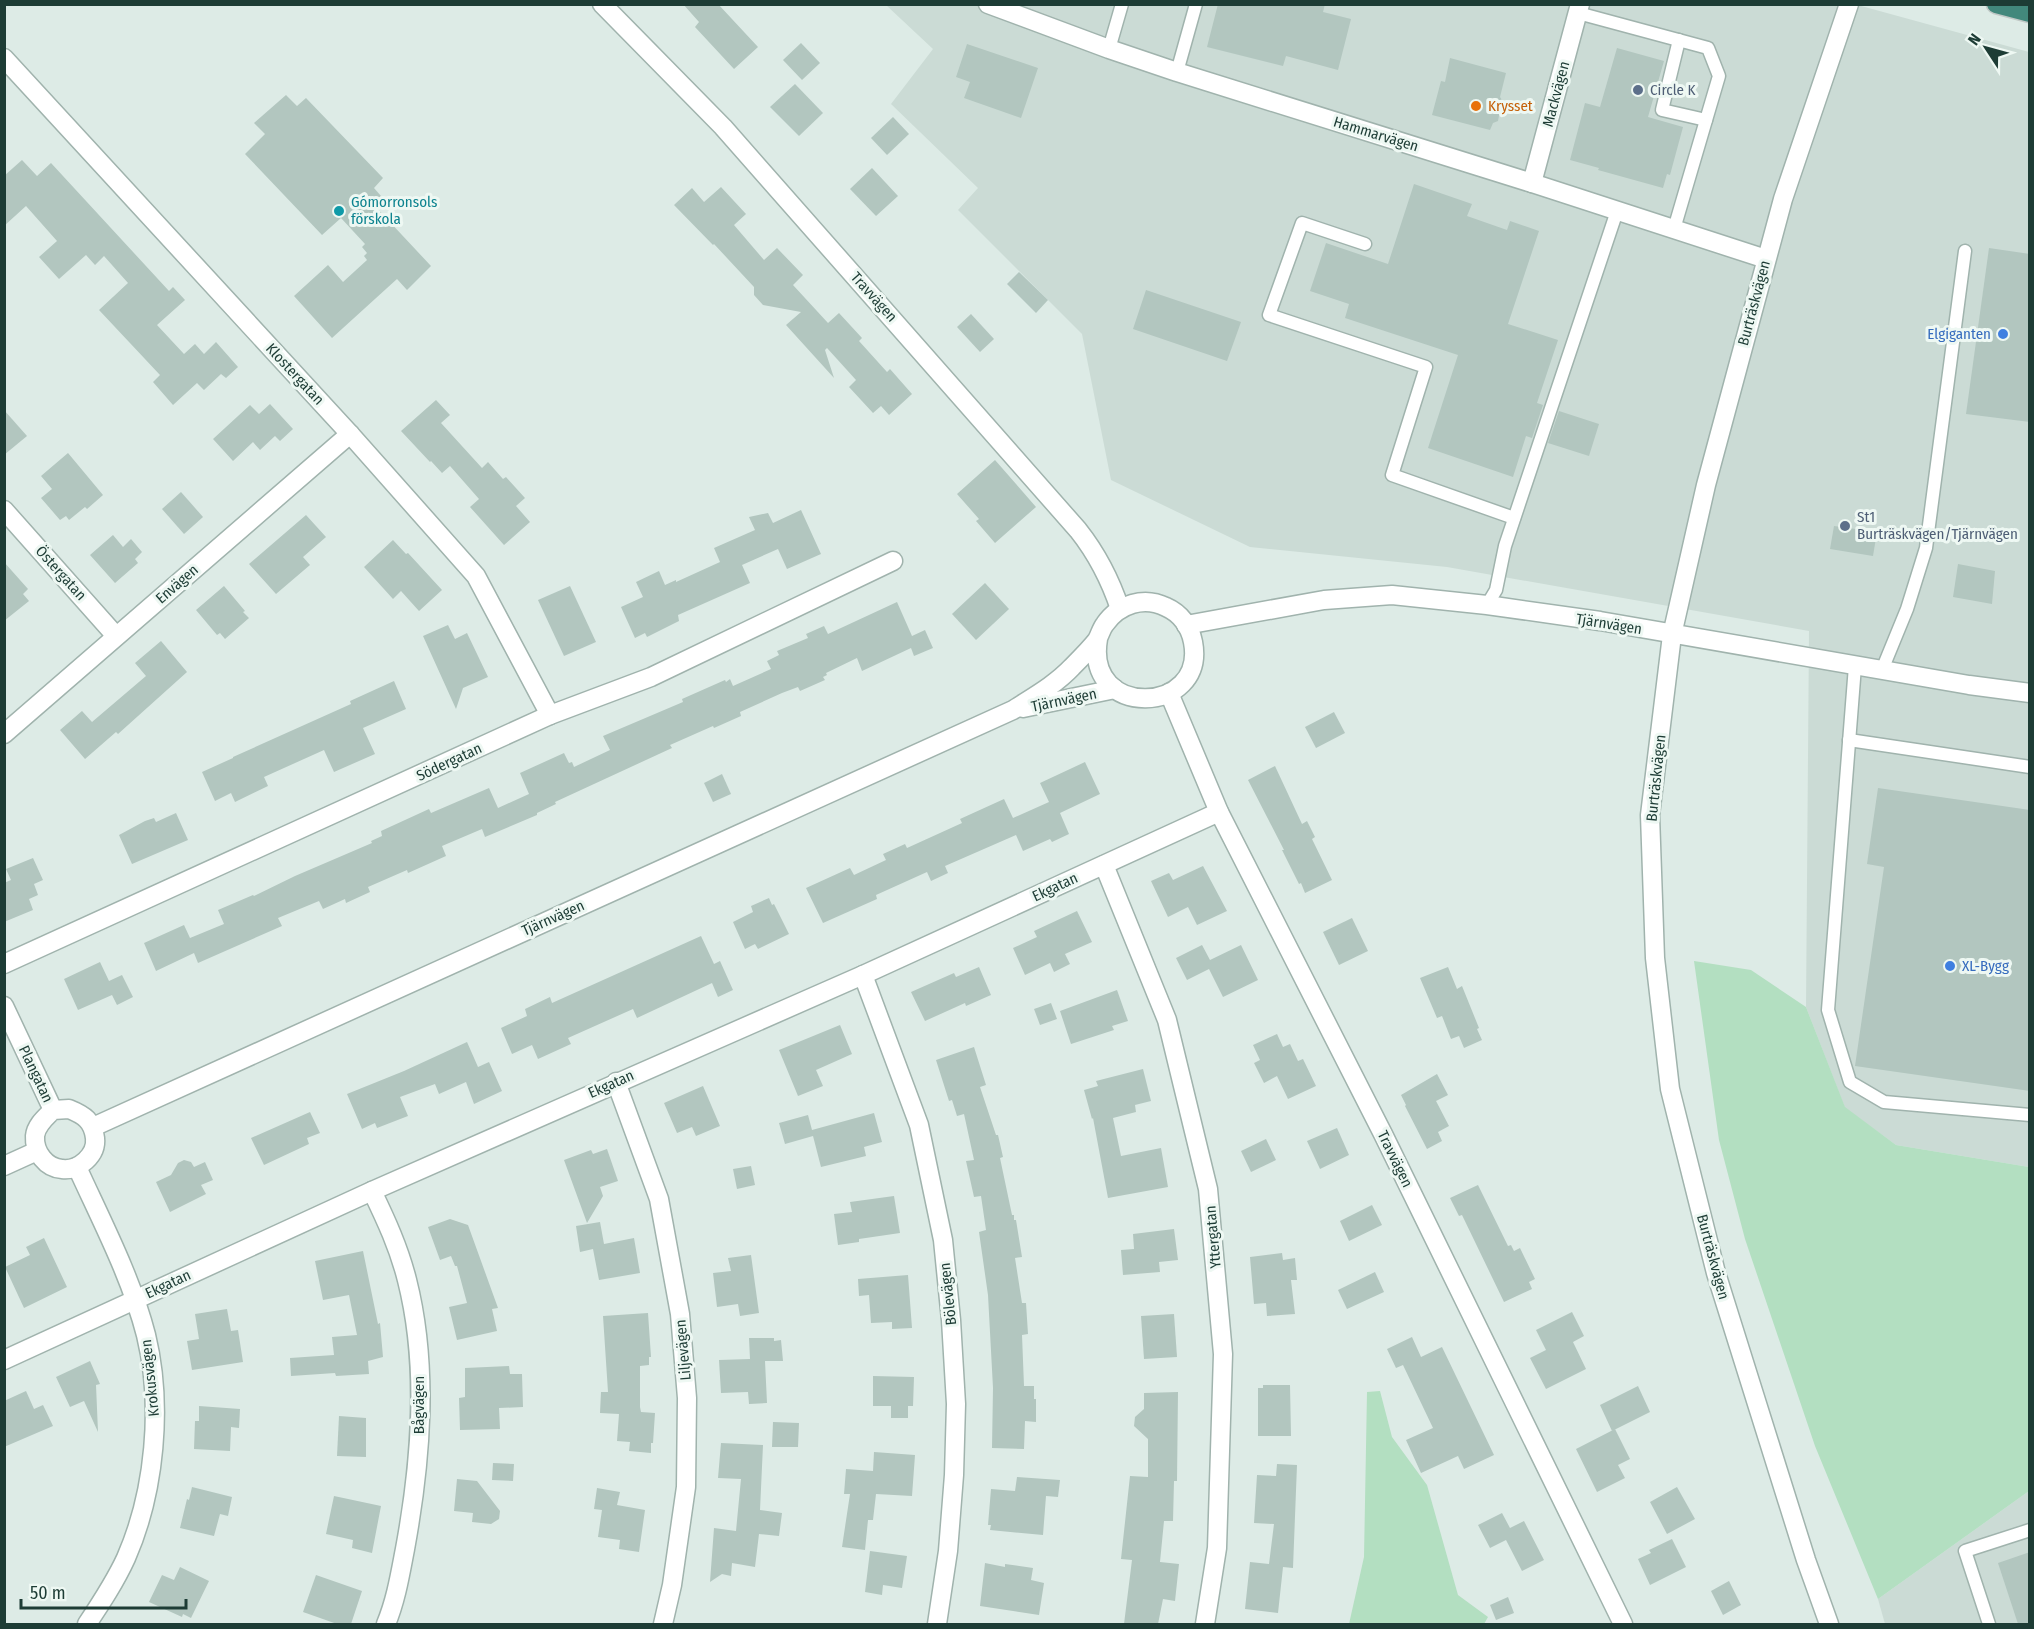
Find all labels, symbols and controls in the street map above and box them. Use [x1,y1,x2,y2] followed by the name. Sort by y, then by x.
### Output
[1956,18,2016,78] north arrow
[1964,30,1985,49] text: N
[1539,59,1573,129] street label: Mackvägen
[1650,81,1695,99] place label: Circle K
[1631,83,1645,97] marker: Circle K
[1488,97,1533,115] place label: Krysset
[1469,99,1483,113] marker: Krysset
[1331,113,1421,155] street label: Hammarvägen
[351,193,437,228] place label: Gómorronsols förskola
[332,204,346,218] marker: Gómorronsols förskola
[1734,258,1774,348] street label: Burträskvägen
[847,268,901,326] street label: Travvägen
[1927,325,1991,343] place label: Elgiganten
[1996,327,2010,341] marker: Elgiganten
[262,340,328,408] street label: Klostergatan
[1857,508,2018,543] place label: St1 Burträskvägen/Tjärnvägen
[1838,519,1852,533] marker: St1 Burträskvägen/Tjärnvägen
[32,542,90,604] street label: Östergatan
[152,561,202,607] street label: Envägen
[1575,610,1643,638] street label: Tjärnvägen
[1030,684,1098,716] street label: Tjärnvägen
[1642,734,1670,822] street label: Burträskvägen
[413,739,485,785] street label: Södergatan
[1029,869,1081,905] street label: Ekgatan
[519,896,587,940] street label: Tjärnvägen
[1962,957,2009,975] place label: XL-Bygg
[1943,959,1957,973] marker: XL-Bygg
[15,1043,57,1105] street label: Plangatan
[585,1066,637,1102] street label: Ekgatan
[1374,1128,1416,1190] street label: Travvägen
[1201,1205,1225,1269] street label: Yttergatan
[1693,1212,1733,1302] street label: Burträskvägen
[936,1262,960,1326] street label: Bölevägen
[142,1266,194,1302] street label: Ekgatan
[671,1319,695,1381] street label: Liljevägen
[137,1339,163,1417] street label: Krokusvägen
[410,1376,428,1434] street label: Bågvägen
[21,1572,186,1610] scale bar
[30,1582,66,1604] text: 50 m

